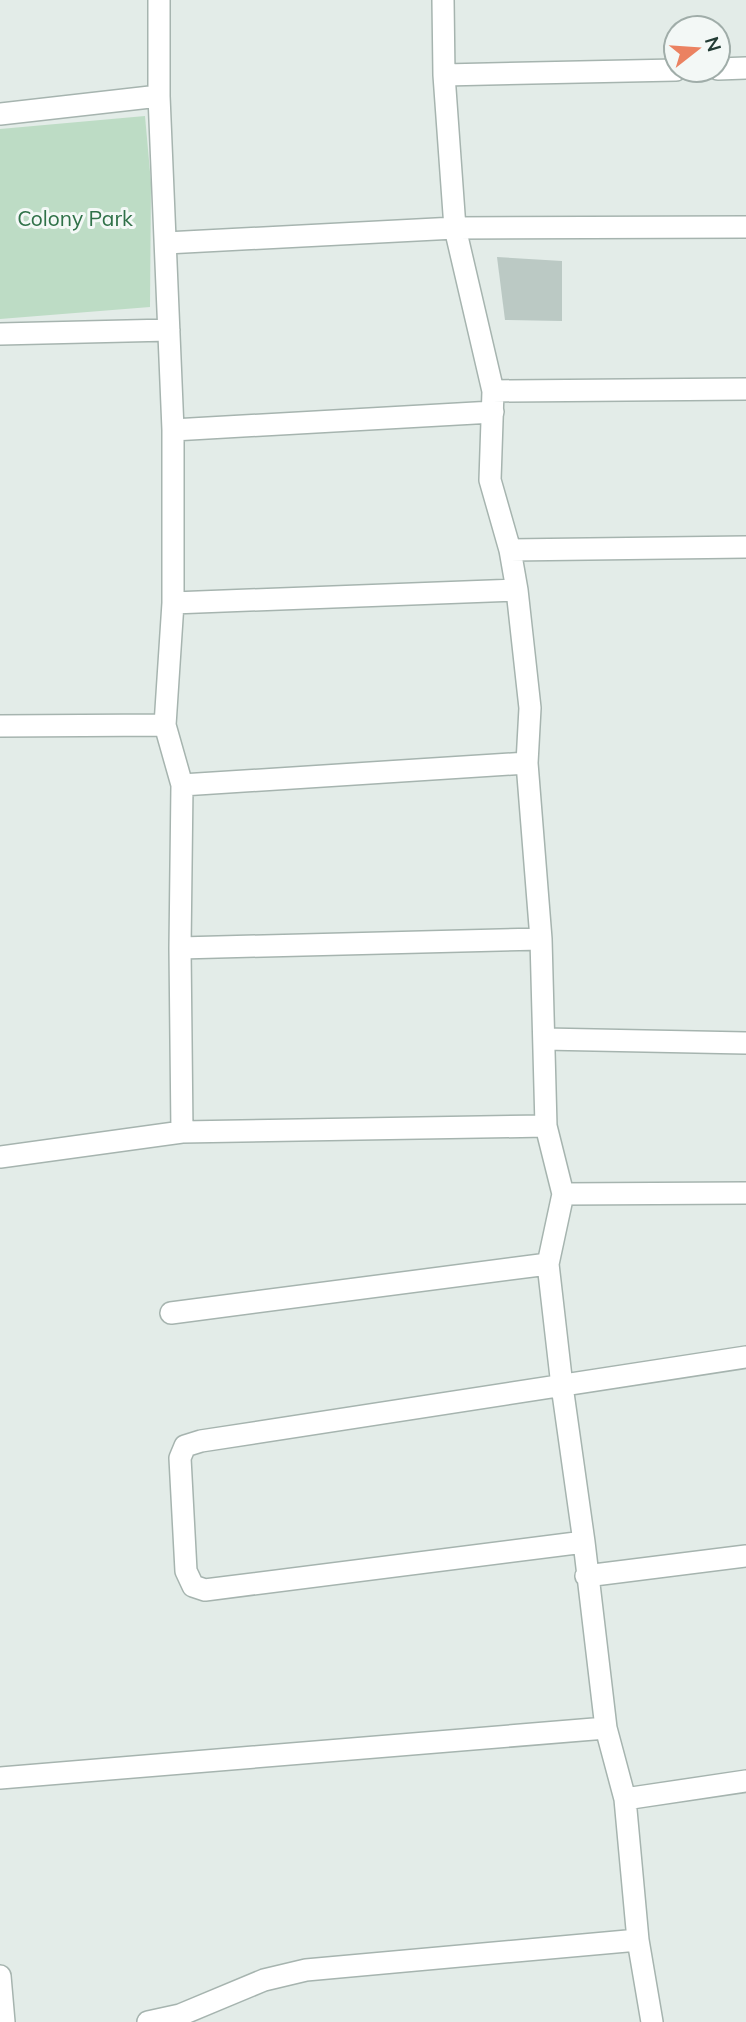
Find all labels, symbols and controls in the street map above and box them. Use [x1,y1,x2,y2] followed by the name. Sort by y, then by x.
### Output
[662,14,732,84] north arrow
[700,34,727,54] text: N
[17,205,133,231] park label: Colony Park

